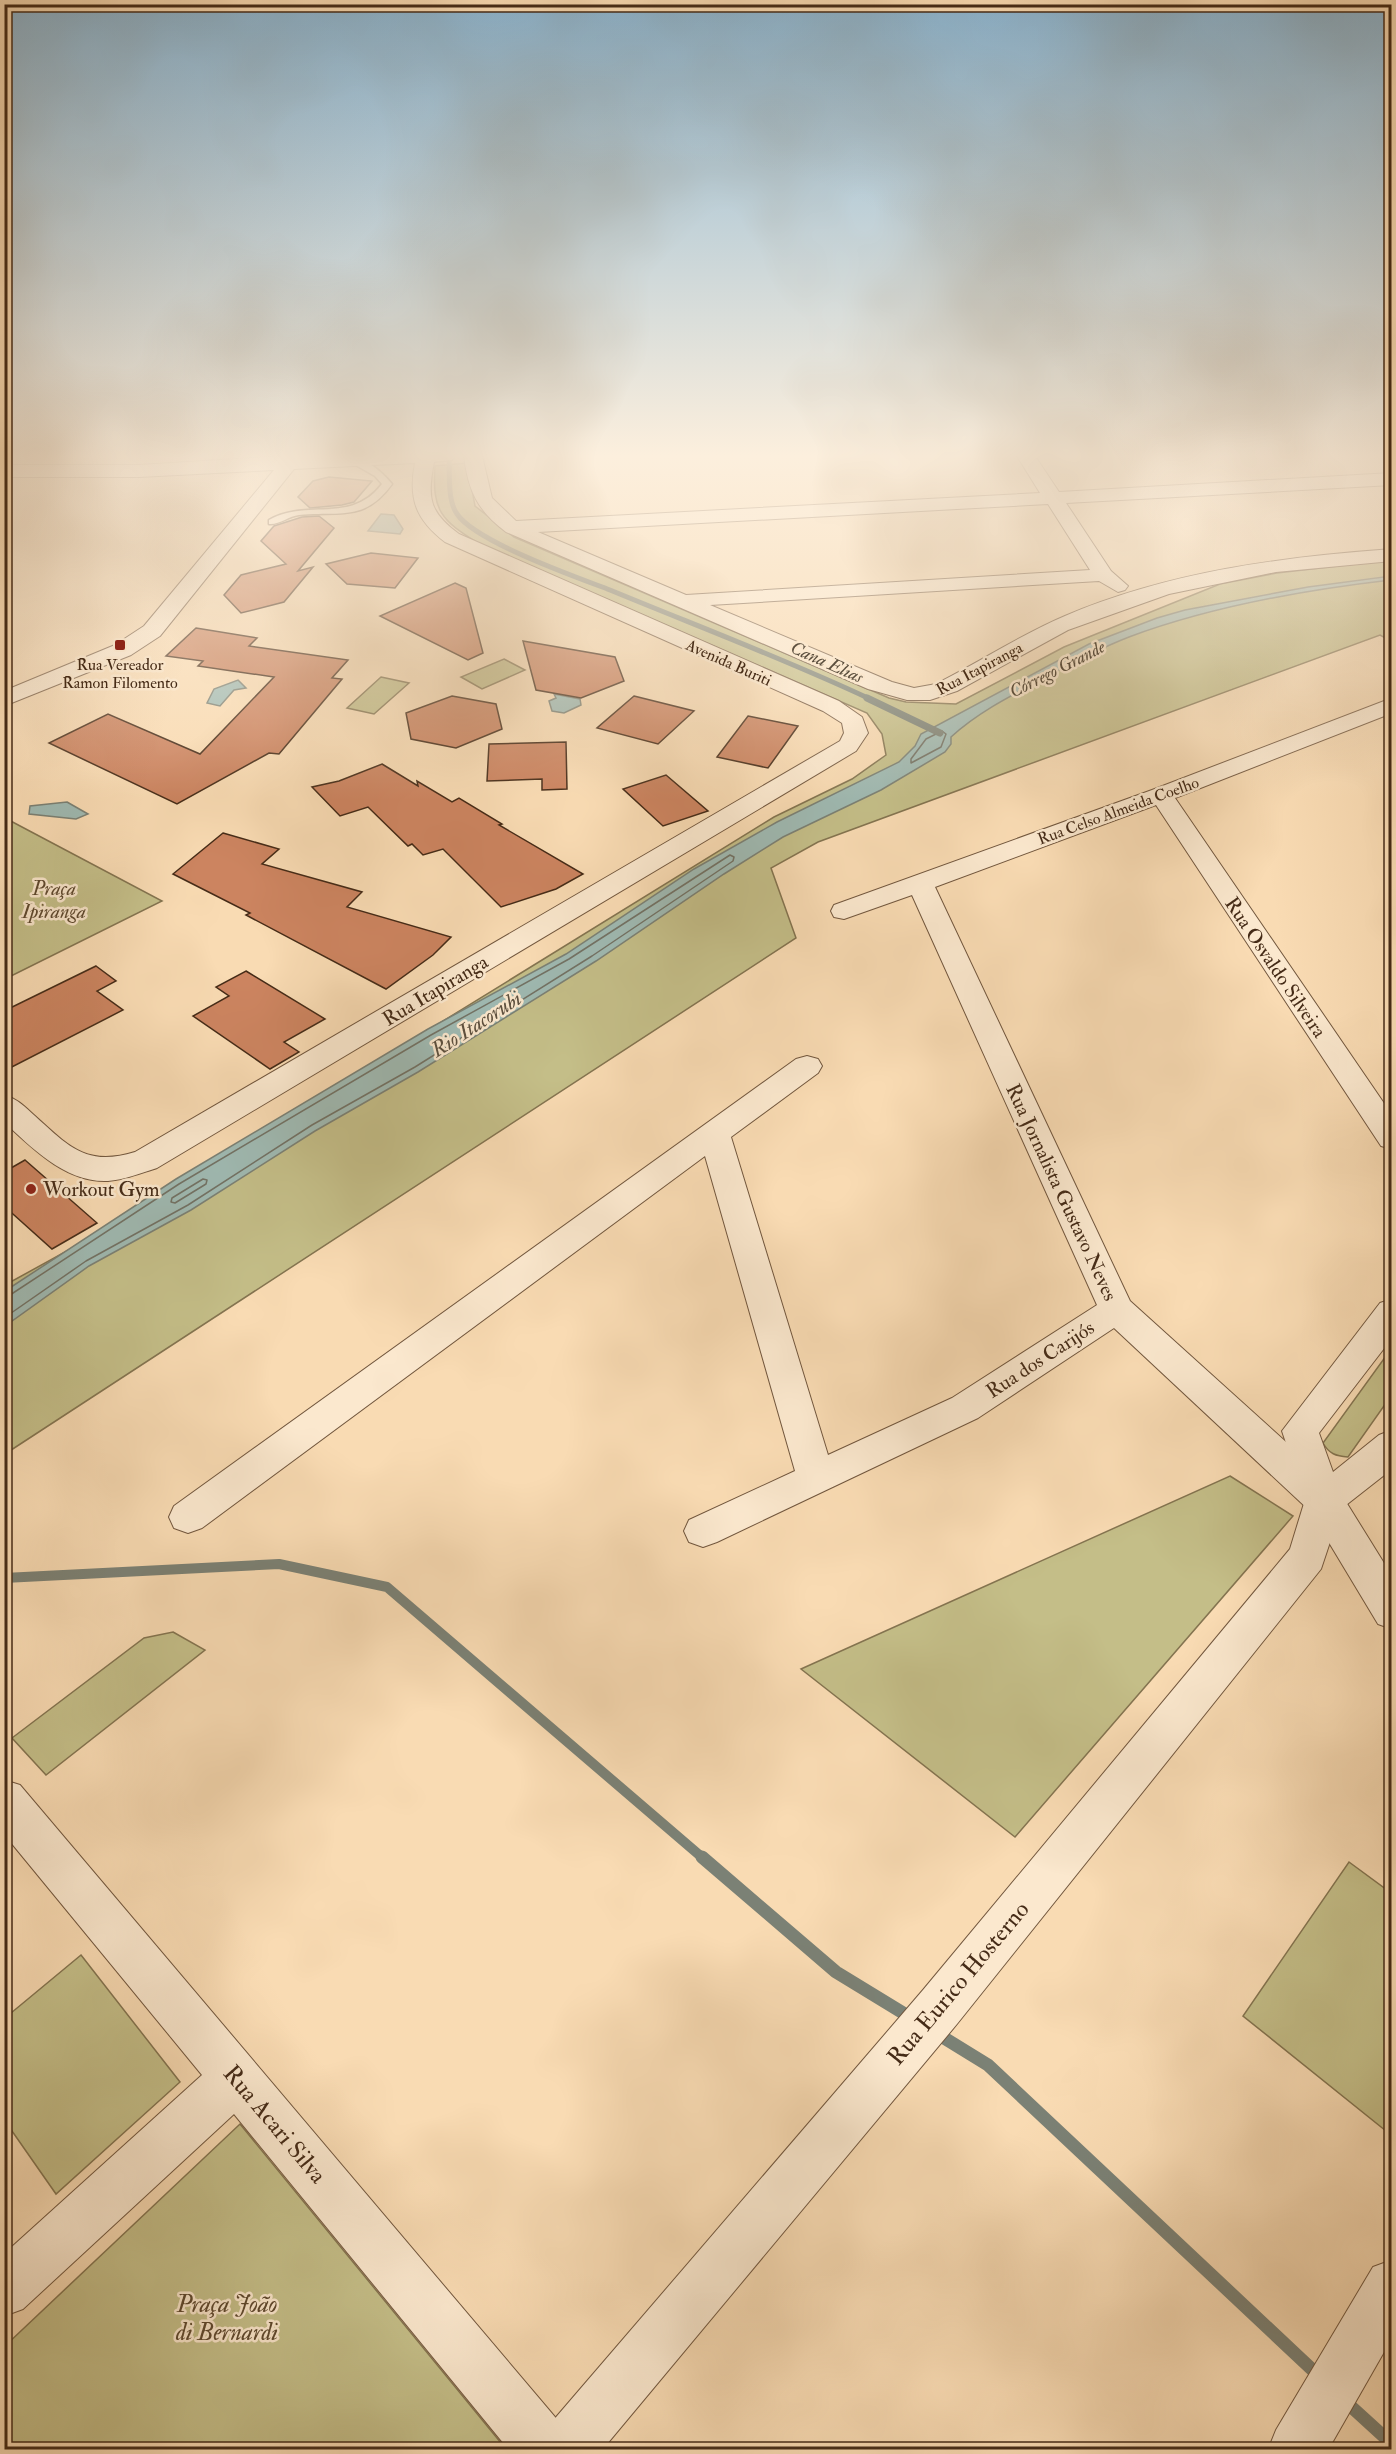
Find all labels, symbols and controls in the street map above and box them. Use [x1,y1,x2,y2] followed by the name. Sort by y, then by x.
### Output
[682,635,775,691] street label: Avenida Buriti
[1005,635,1110,703] water label: Córrego Grande
[787,636,868,689] water label: Cana Elias
[113,638,127,652] marker: Rua Vereador Ramon Filomento
[933,638,1027,701] street label: Rua Itapiranga
[62,655,178,693] place label: Rua Vereador Ramon Filomento
[1035,772,1202,849] street label: Rua Celso Almeida Coelho
[21,876,86,924] park label: Praça Ipiranga
[1219,892,1332,1043] street label: Rua Osvaldo Silveira
[378,949,494,1033] street label: Rua Itapiranga
[425,985,527,1064] water label: Rio Itacorubi
[1000,1080,1123,1305] street label: Rua Jornalista Gustavo Neves
[42,1177,160,1202] place label: Workout Gym
[24,1182,38,1196] marker: Workout Gym
[981,1315,1099,1404] street label: Rua dos Carijós
[881,1895,1036,2072] street label: Rua Eurico Hosterno
[216,2059,334,2191] street label: Rua Acari Silva
[175,2289,279,2348] park label: Praça João di Bernardi

